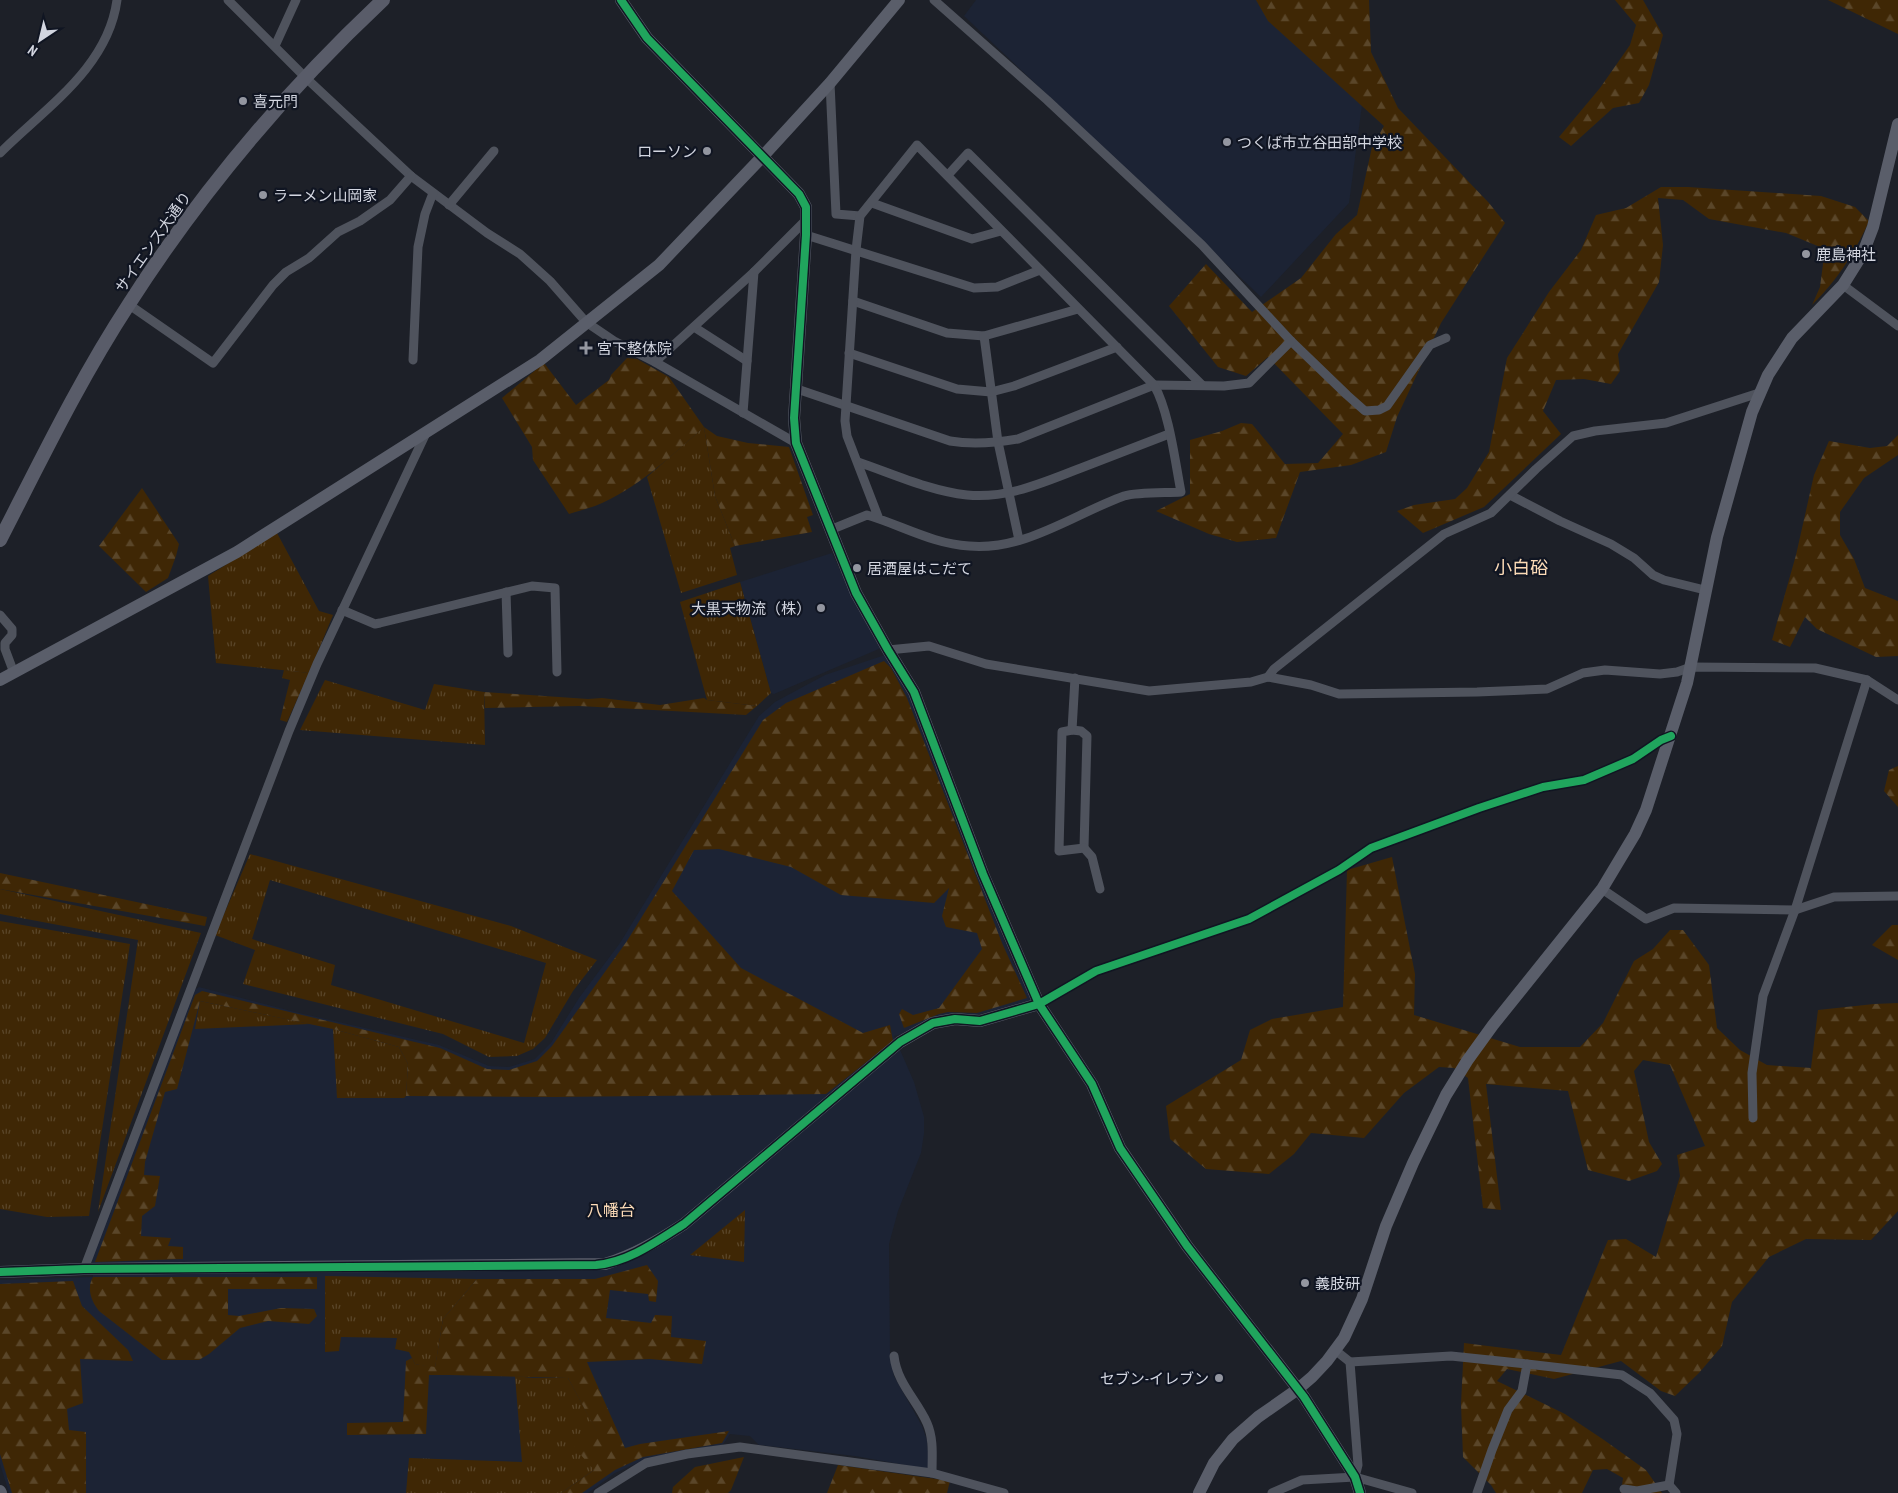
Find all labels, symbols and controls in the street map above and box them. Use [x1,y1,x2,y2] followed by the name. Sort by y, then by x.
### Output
[15,15,65,65] north arrow
[24,41,41,60] text: N
[253,92,298,111] place label: 喜元門
[237,95,249,107] marker: 喜元門
[1237,133,1402,152] place label: つくば市立谷田部中学校
[1221,136,1233,148] marker: つくば市立谷田部中学校
[637,142,697,161] place label: ローソン
[701,145,713,157] marker: ローソン
[273,186,377,205] place label: ラーメン山岡家
[111,188,195,296] street label: サイエンス大通り
[257,189,269,201] marker: ラーメン山岡家
[1816,245,1876,264] place label: 鹿島神社
[1800,248,1812,260] marker: 鹿島神社
[597,339,672,358] place label: 宮下整体院
[579,341,593,355] marker: 宮下整体院
[1494,556,1548,579] district label: 小白硲
[867,559,972,578] place label: 居酒屋はこだて
[851,562,863,574] marker: 居酒屋はこだて
[691,599,811,618] place label: 大黒天物流（株）
[815,602,827,614] marker: 大黒天物流（株）
[587,1200,635,1220] district label: 八幡台
[1315,1274,1360,1293] place label: 義肢研
[1299,1277,1311,1289] marker: 義肢研
[1100,1369,1209,1388] place label: セブン-イレブン
[1213,1372,1225,1384] marker: セブン-イレブン

